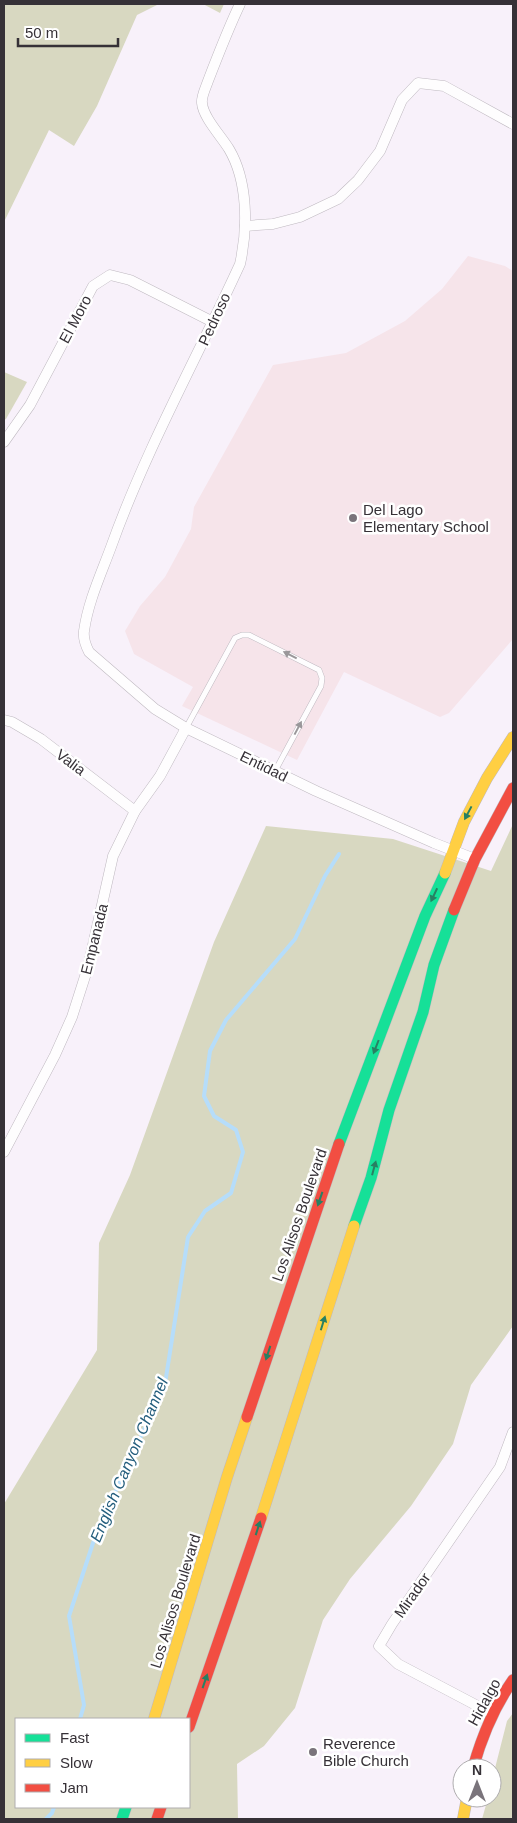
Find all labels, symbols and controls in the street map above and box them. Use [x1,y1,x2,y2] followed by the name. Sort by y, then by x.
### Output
[18,15,118,47] scale bar
[25,24,58,41] text: 50 m
[194,290,234,348] street label: Pedroso
[55,292,95,346] street label: El Moro
[363,501,489,535] place label: Del Lago Elementary School
[347,512,359,524] marker: Del Lago Elementary School
[283,651,297,659] one-way arrow
[294,721,302,736] one-way arrow
[53,746,90,779] street label: Valia
[237,747,291,785] street label: Entidad
[464,806,472,821] one-way arrow
[430,888,438,902] one-way arrow
[77,901,111,976] street label: Empanada
[372,1040,380,1054] one-way arrow
[268,1146,330,1284] street label: Los Alisos Boulevard
[370,1161,378,1176] one-way arrow
[316,1192,324,1207] one-way arrow
[320,1315,328,1330] one-way arrow
[264,1346,272,1361] one-way arrow
[87,1375,171,1544] water label: English Canyon Channel
[255,1520,262,1535] one-way arrow
[147,1532,203,1670] street label: Los Alisos Boulevard
[390,1569,434,1621] street label: Mirador
[201,1673,209,1688] one-way arrow
[464,1676,504,1728] street label: Hidalgo
[15,1718,190,1808] legend
[60,1729,90,1746] text: Fast
[323,1735,409,1769] place label: Reverence Bible Church
[307,1746,319,1758] marker: Reverence Bible Church
[60,1754,93,1771] text: Slow
[452,1758,502,1808] north arrow
[472,1762,482,1778] text: N
[60,1779,88,1796] text: Jam

